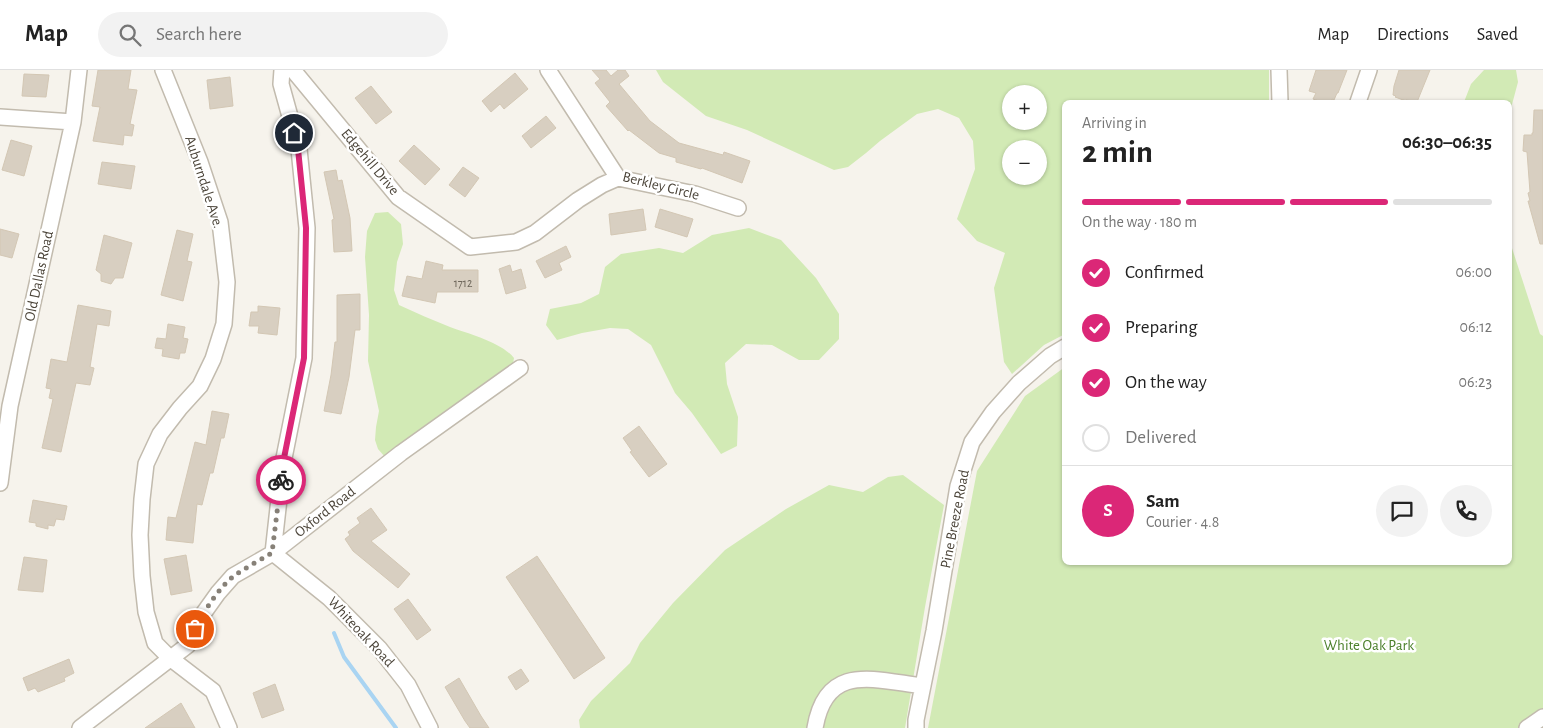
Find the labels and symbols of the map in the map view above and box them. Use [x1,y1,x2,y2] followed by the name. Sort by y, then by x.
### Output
[273,112,315,154] pin
[338,126,402,198] street label: Edgehill Drive
[182,134,226,230] street label: Auburndale Ave.
[621,169,701,203] street label: Berkley Circle
[22,229,56,323] street label: Old Dallas Road
[454,277,473,289] house number: 1712
[256,455,306,505] courier
[938,468,972,570] street label: Pine Breeze Road
[292,484,358,540] street label: Oxford Road
[325,594,397,670] street label: Whiteoak Road
[174,608,216,650] pin
[1324,638,1414,653] park label: White Oak Park

